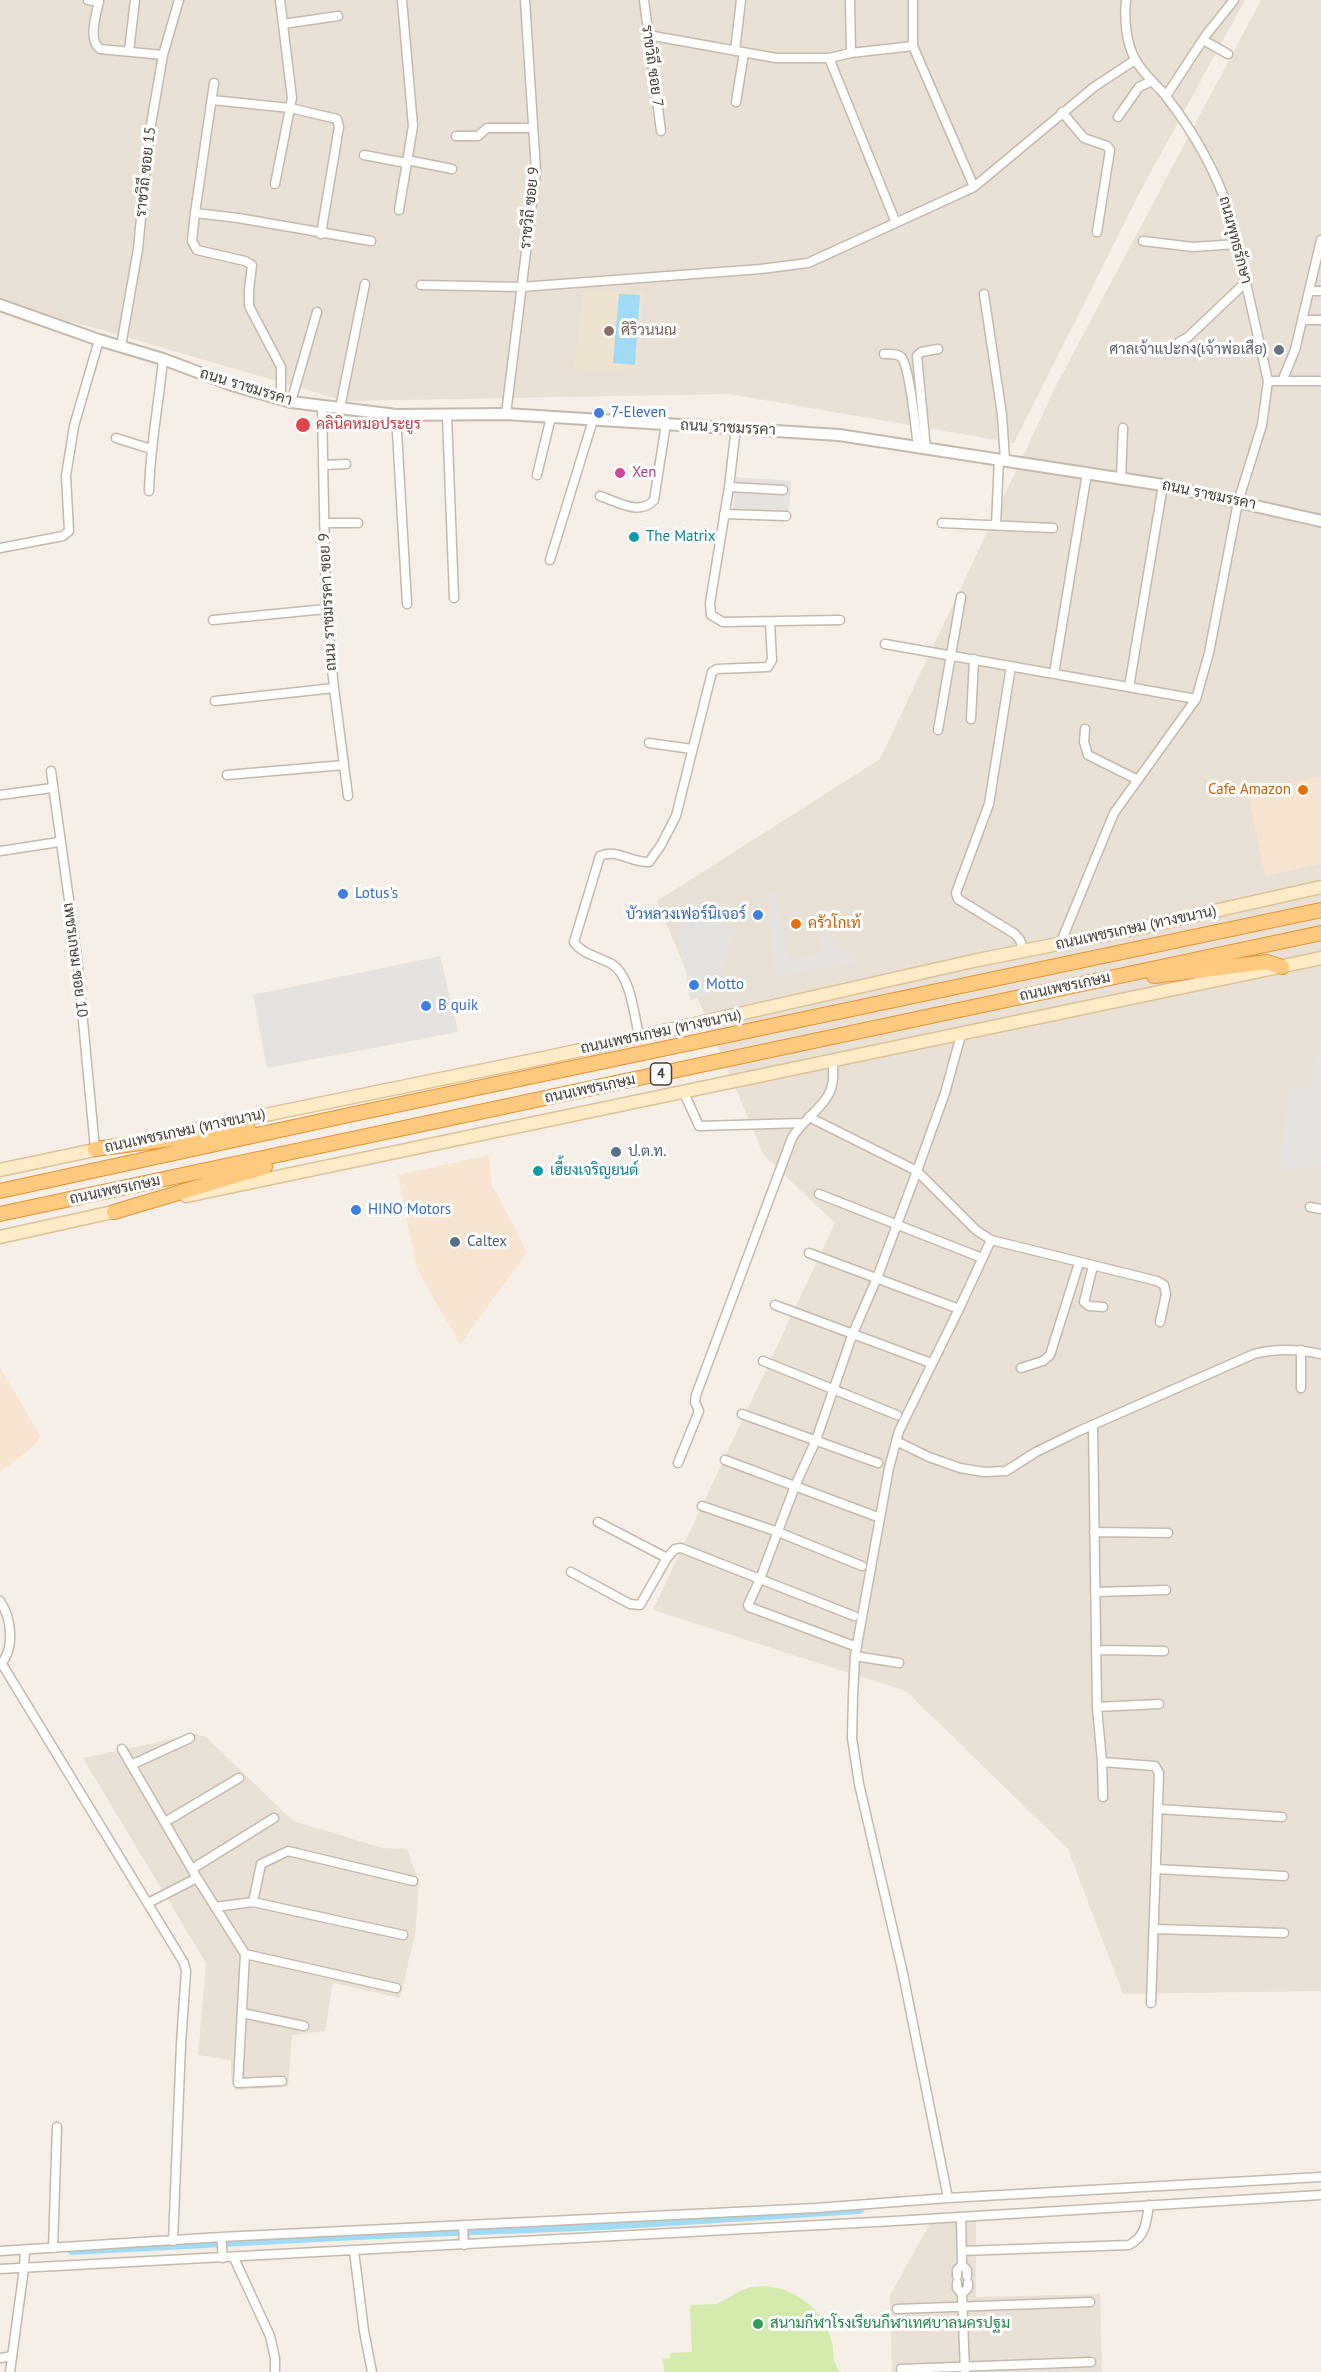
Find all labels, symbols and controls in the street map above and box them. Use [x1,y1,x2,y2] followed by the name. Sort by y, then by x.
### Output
[637,24,667,108] street label: ราขวิถี ซอย 7
[132,126,160,218] street label: ราชวิถี ซอย 15
[517,166,543,250] street label: ราชวิถี ซอย 9
[1215,194,1255,286] street label: ถนนพุทธรักษา
[621,322,677,340] place label: ศิริวนนณ
[602,324,616,338] marker: ศิริวนนณ
[1109,341,1267,359] place label: ศาลเจ้าแปะกง(เจ้าพ่อเสือ)
[1272,343,1286,357] marker: ศาลเจ้าแปะกง(เจ้าพ่อเสือ)
[198,364,294,410] street label: ถนน ราชมรรคา
[611,404,666,422] place label: 7-Eleven
[592,406,606,420] marker: 7-Eleven
[294,416,312,434] marker: คลินิคหมอประยูร
[316,416,421,434] place label: คลินิคหมอประยูร
[680,417,776,439] street label: ถนน ราชมรรคา
[632,464,656,482] place label: Xen
[613,466,627,480] marker: Xen
[1160,476,1258,514] street label: ถนน ราชมรรคา
[646,528,715,546] place label: The Matrix
[627,530,641,544] marker: The Matrix
[315,532,341,672] street label: ถนน ราชมรรคา ซอย 9
[1208,781,1291,799] place label: Cafe Amazon
[1296,783,1310,797] marker: Cafe Amazon
[355,885,398,903] place label: Lotus's
[336,887,350,901] marker: Lotus's
[59,902,91,1018] street label: เพชรเกษม ซอย 10
[1054,902,1218,954] street label: ถนนเพชรเกษม (ทางขนาน)
[626,906,746,924] place label: บัวหลวงเฟอร์นิเจอร์
[751,908,765,922] marker: บัวหลวงเฟอร์นิเจอร์
[808,915,861,933] place label: ครัวโกเท้
[789,917,803,931] marker: ครัวโกเท้
[1018,969,1112,1005] street label: ถนนเพชรเกษม
[706,976,744,994] place label: Motto
[687,978,701,992] marker: Motto
[438,997,478,1015] place label: B quik
[419,999,433,1013] marker: B quik
[579,1006,743,1058] street label: ถนนเพชรเกษม (ทางขนาน)
[650,1063,672,1085] road number: 4
[543,1071,637,1107] street label: ถนนเพชรเกษม
[103,1105,267,1157] street label: ถนนเพชรเกษม (ทางขนาน)
[628,1143,666,1161] place label: ป.ต.ท.
[609,1145,623,1159] marker: ป.ต.ท.
[550,1162,638,1180] place label: เฮี้ยงเจริญยนต์
[531,1164,545,1178] marker: เฮี้ยงเจริญยนต์
[68,1172,162,1208] street label: ถนนเพชรเกษม
[368,1201,451,1219] place label: HINO Motors
[349,1203,363,1217] marker: HINO Motors
[467,1233,507,1251] place label: Caltex
[448,1235,462,1249] marker: Caltex
[770,2315,1010,2333] place label: สนามกีฬาโรงเรียนกีฬาเทศบาลนครปฐม
[751,2317,765,2331] marker: สนามกีฬาโรงเรียนกีฬาเทศบาลนครปฐม

